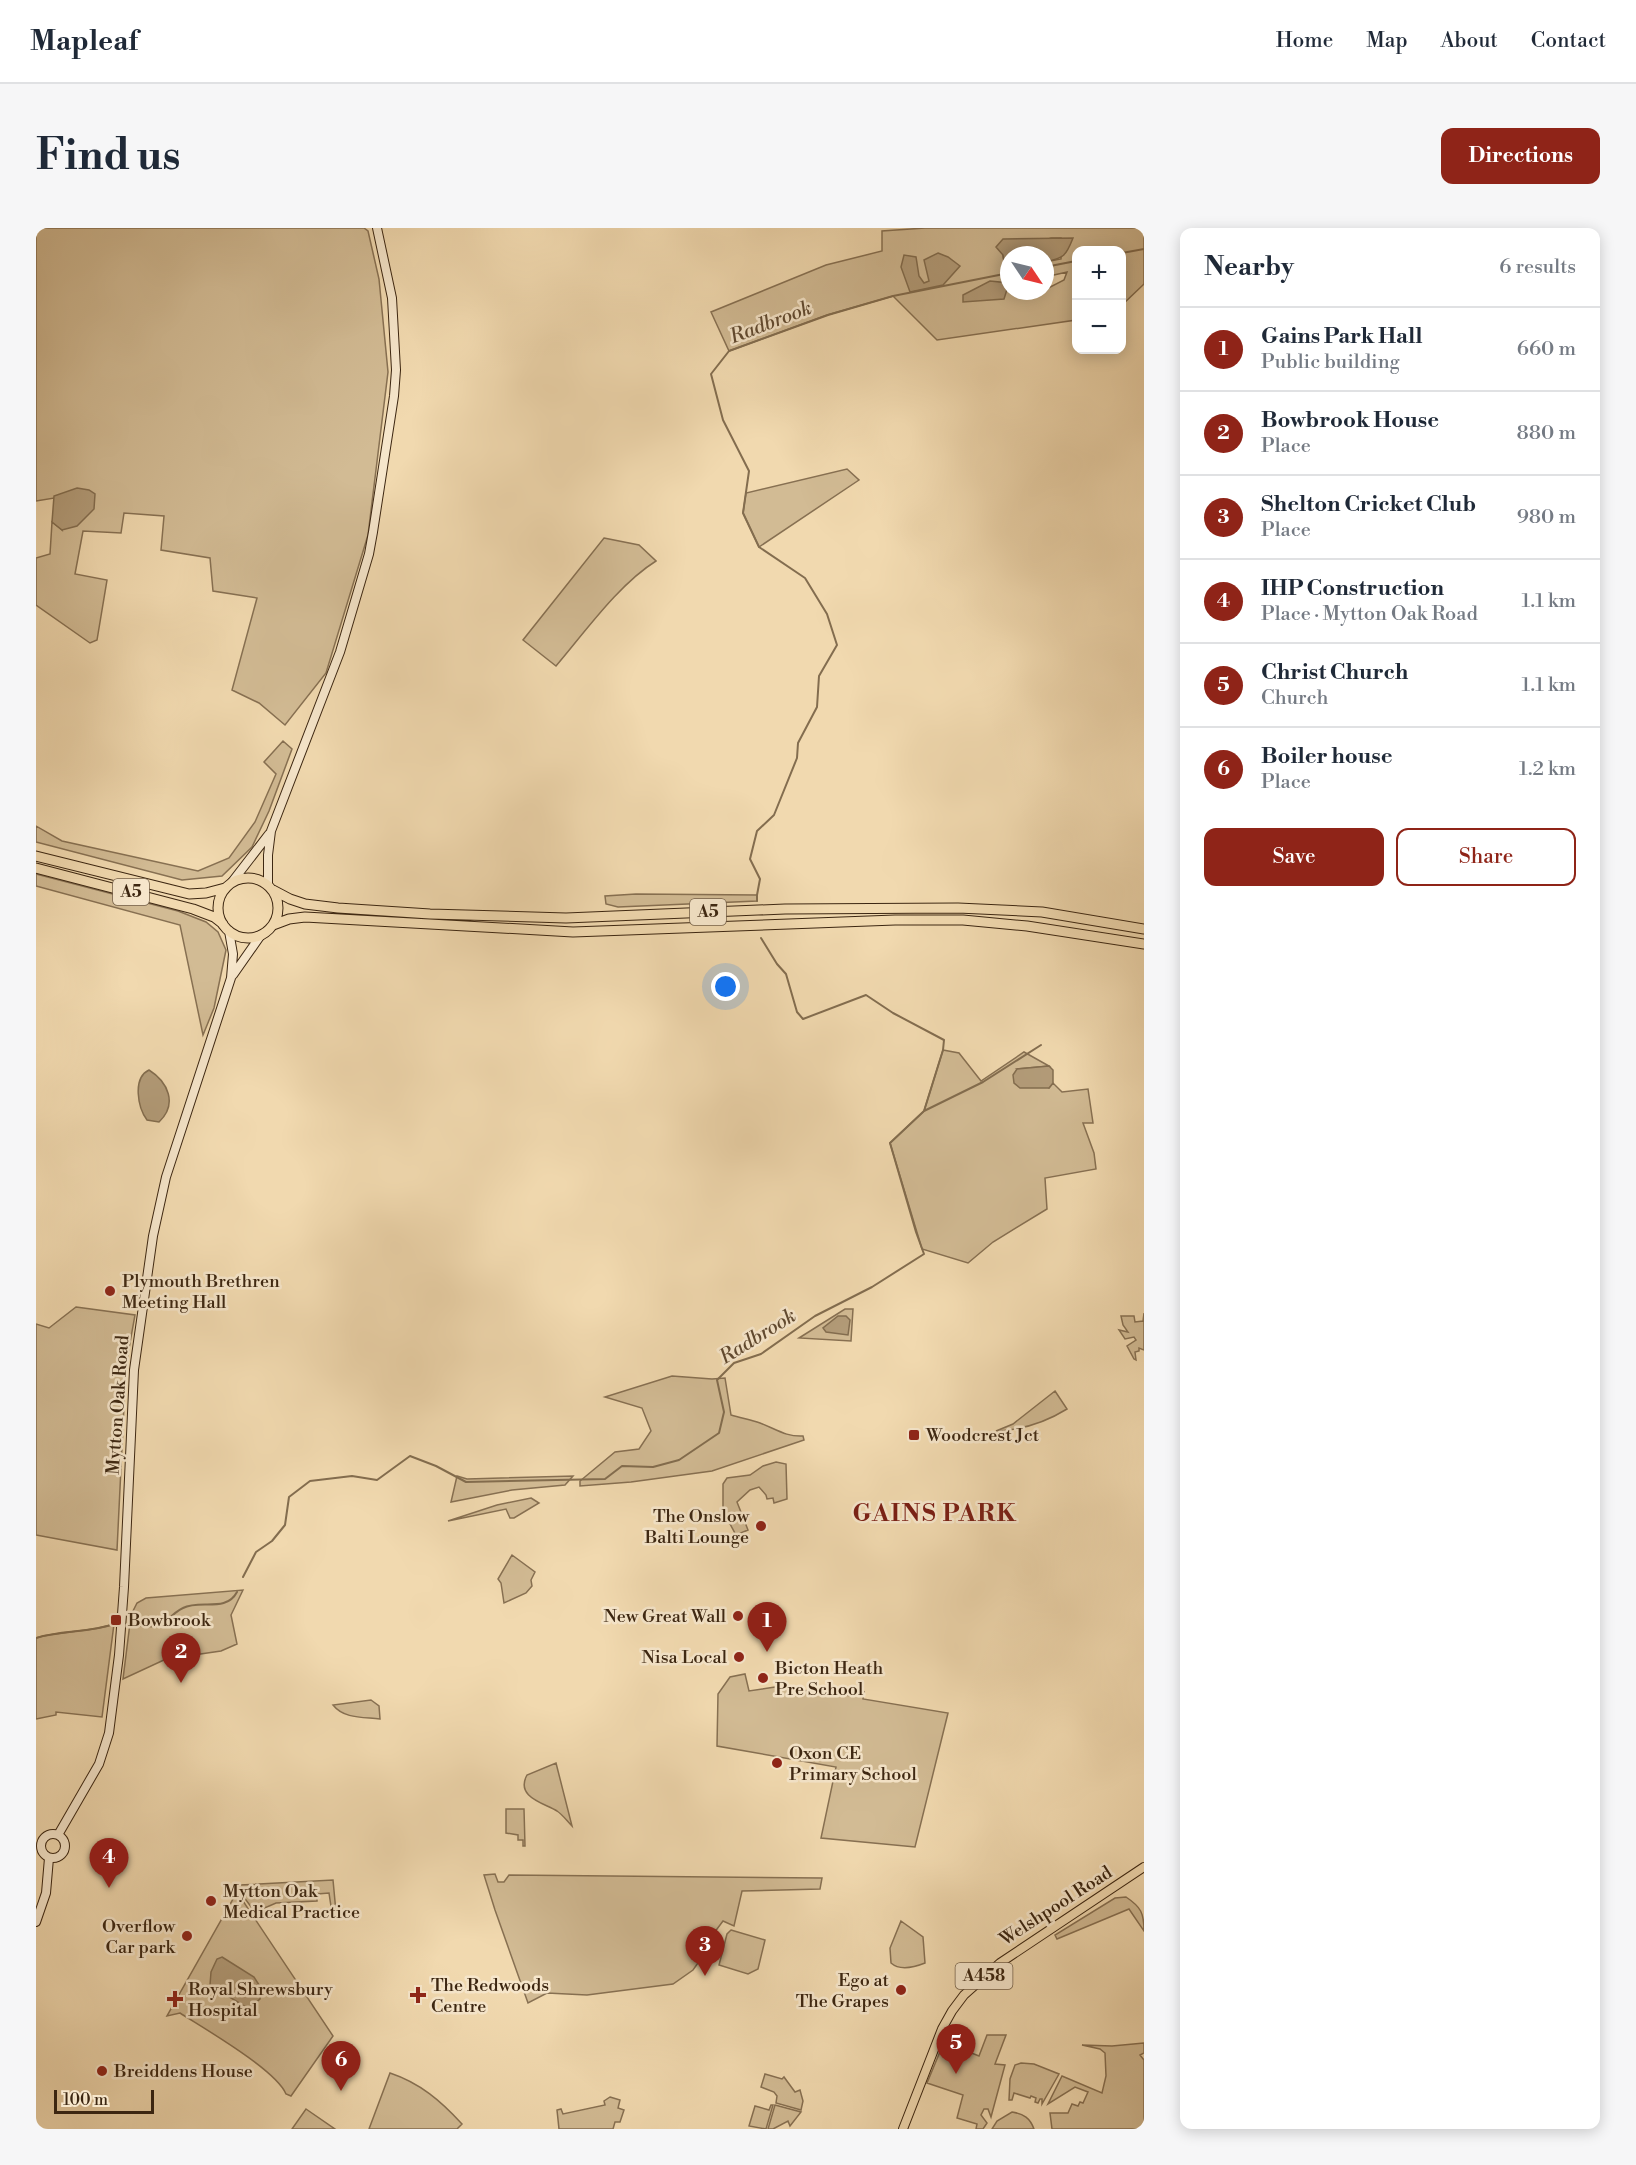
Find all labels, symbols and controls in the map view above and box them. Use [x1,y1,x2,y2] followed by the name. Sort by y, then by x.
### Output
[30,24,138,59] text: Mapleaf
[1276,28,1333,54] text: Home
[1366,28,1408,54] text: Map
[1441,28,1498,54] text: About
[1531,28,1606,54] text: Contact
[1441,128,1600,184] button: Directions
[36,130,180,183] text: Find us
[1000,246,1054,300] north arrow
[1072,246,1126,354] map controls
[1072,246,1126,300] button: +
[1204,251,1294,283] text: Nearby
[1499,255,1576,280] text: 6 results
[725,296,816,350] water label: Radbrook
[1072,300,1126,354] button: −
[1261,323,1422,350] text: Gains Park Hall
[1219,337,1228,362] text: 1
[1517,337,1576,362] text: 660 m
[1261,350,1400,375] text: Public building
[1261,407,1439,434] text: Bowbrook House
[1217,421,1230,446] text: 2
[1517,421,1576,446] text: 880 m
[1261,434,1311,459] text: Place
[1261,491,1476,518] text: Shelton Cricket Club
[1217,505,1230,530] text: 3
[1517,505,1576,530] text: 980 m
[1261,518,1311,543] text: Place
[1261,575,1444,602] text: IHP Construction
[1217,589,1230,614] text: 4
[1522,589,1576,614] text: 1.1 km
[1261,602,1478,627] text: Place · Mytton Oak Road
[1261,659,1408,686] text: Christ Church
[1217,673,1230,698] text: 5
[1522,673,1576,698] text: 1.1 km
[1261,686,1328,711] text: Church
[1261,743,1393,770] text: Boiler house
[1217,757,1230,782] text: 6
[1519,757,1576,782] text: 1.2 km
[1261,770,1311,795] text: Place
[1204,828,1384,886] button: Save
[1396,828,1576,886] button: Share
[113,879,149,905] road number: A5
[690,899,726,925] road number: A5
[711,972,740,1001] your location
[122,1270,280,1314] place label: Plymouth Brethren Meeting Hall
[103,1284,117,1298] marker: Plymouth Brethren Meeting Hall
[714,1304,801,1371] water label: Radbrook
[102,1334,134,1476] street label: Mytton Oak Road
[925,1424,1040,1447] place label: Woodcrest Jct
[907,1428,921,1442] marker: Woodcrest Jct
[853,1499,1017,1529] district label: GAINS PARK
[644,1505,750,1549] place label: The Onslow Balti Lounge
[754,1519,768,1533] marker: The Onslow Balti Lounge
[748,1602,786,1652] pin: 1
[604,1605,727,1628] place label: New Great Wall
[127,1609,212,1632] place label: Bowbrook
[731,1609,745,1623] marker: New Great Wall
[109,1613,123,1627] marker: Bowbrook
[162,1634,200,1683] pin: 2
[641,1646,728,1669] place label: Nisa Local
[732,1650,746,1664] marker: Nisa Local
[774,1657,884,1701] place label: Bicton Heath Pre School
[756,1671,770,1685] marker: Bicton Heath Pre School
[789,1742,917,1786] place label: Oxon CE Primary School
[770,1756,784,1770] marker: Oxon CE Primary School
[90,1838,128,1888] pin: 4
[995,1861,1117,1951] street label: Welshpool Road
[223,1880,360,1924] place label: Mytton Oak Medical Practice
[204,1894,218,1908] marker: Mytton Oak Medical Practice
[102,1915,177,1959] place label: Overflow Car park
[686,1926,724,1976] pin: 3
[180,1929,194,1943] marker: Overflow Car park
[956,1963,1012,1989] road number: A458
[796,1969,890,2013] place label: Ego at The Grapes
[431,1974,549,2018] place label: The Redwoods Centre
[188,1978,333,2022] place label: Royal Shrewsbury Hospital
[894,1983,908,1997] marker: Ego at The Grapes
[409,1986,427,2004] marker: The Redwoods Centre
[166,1990,184,2008] marker: Royal Shrewsbury Hospital
[936,2024,976,2074] pin: 5
[322,2042,360,2091] pin: 6
[113,2060,253,2083] place label: Breiddens House
[95,2064,109,2078] marker: Breiddens House
[54,2087,154,2114] scale bar
[63,2090,108,2110] text: 100 m

